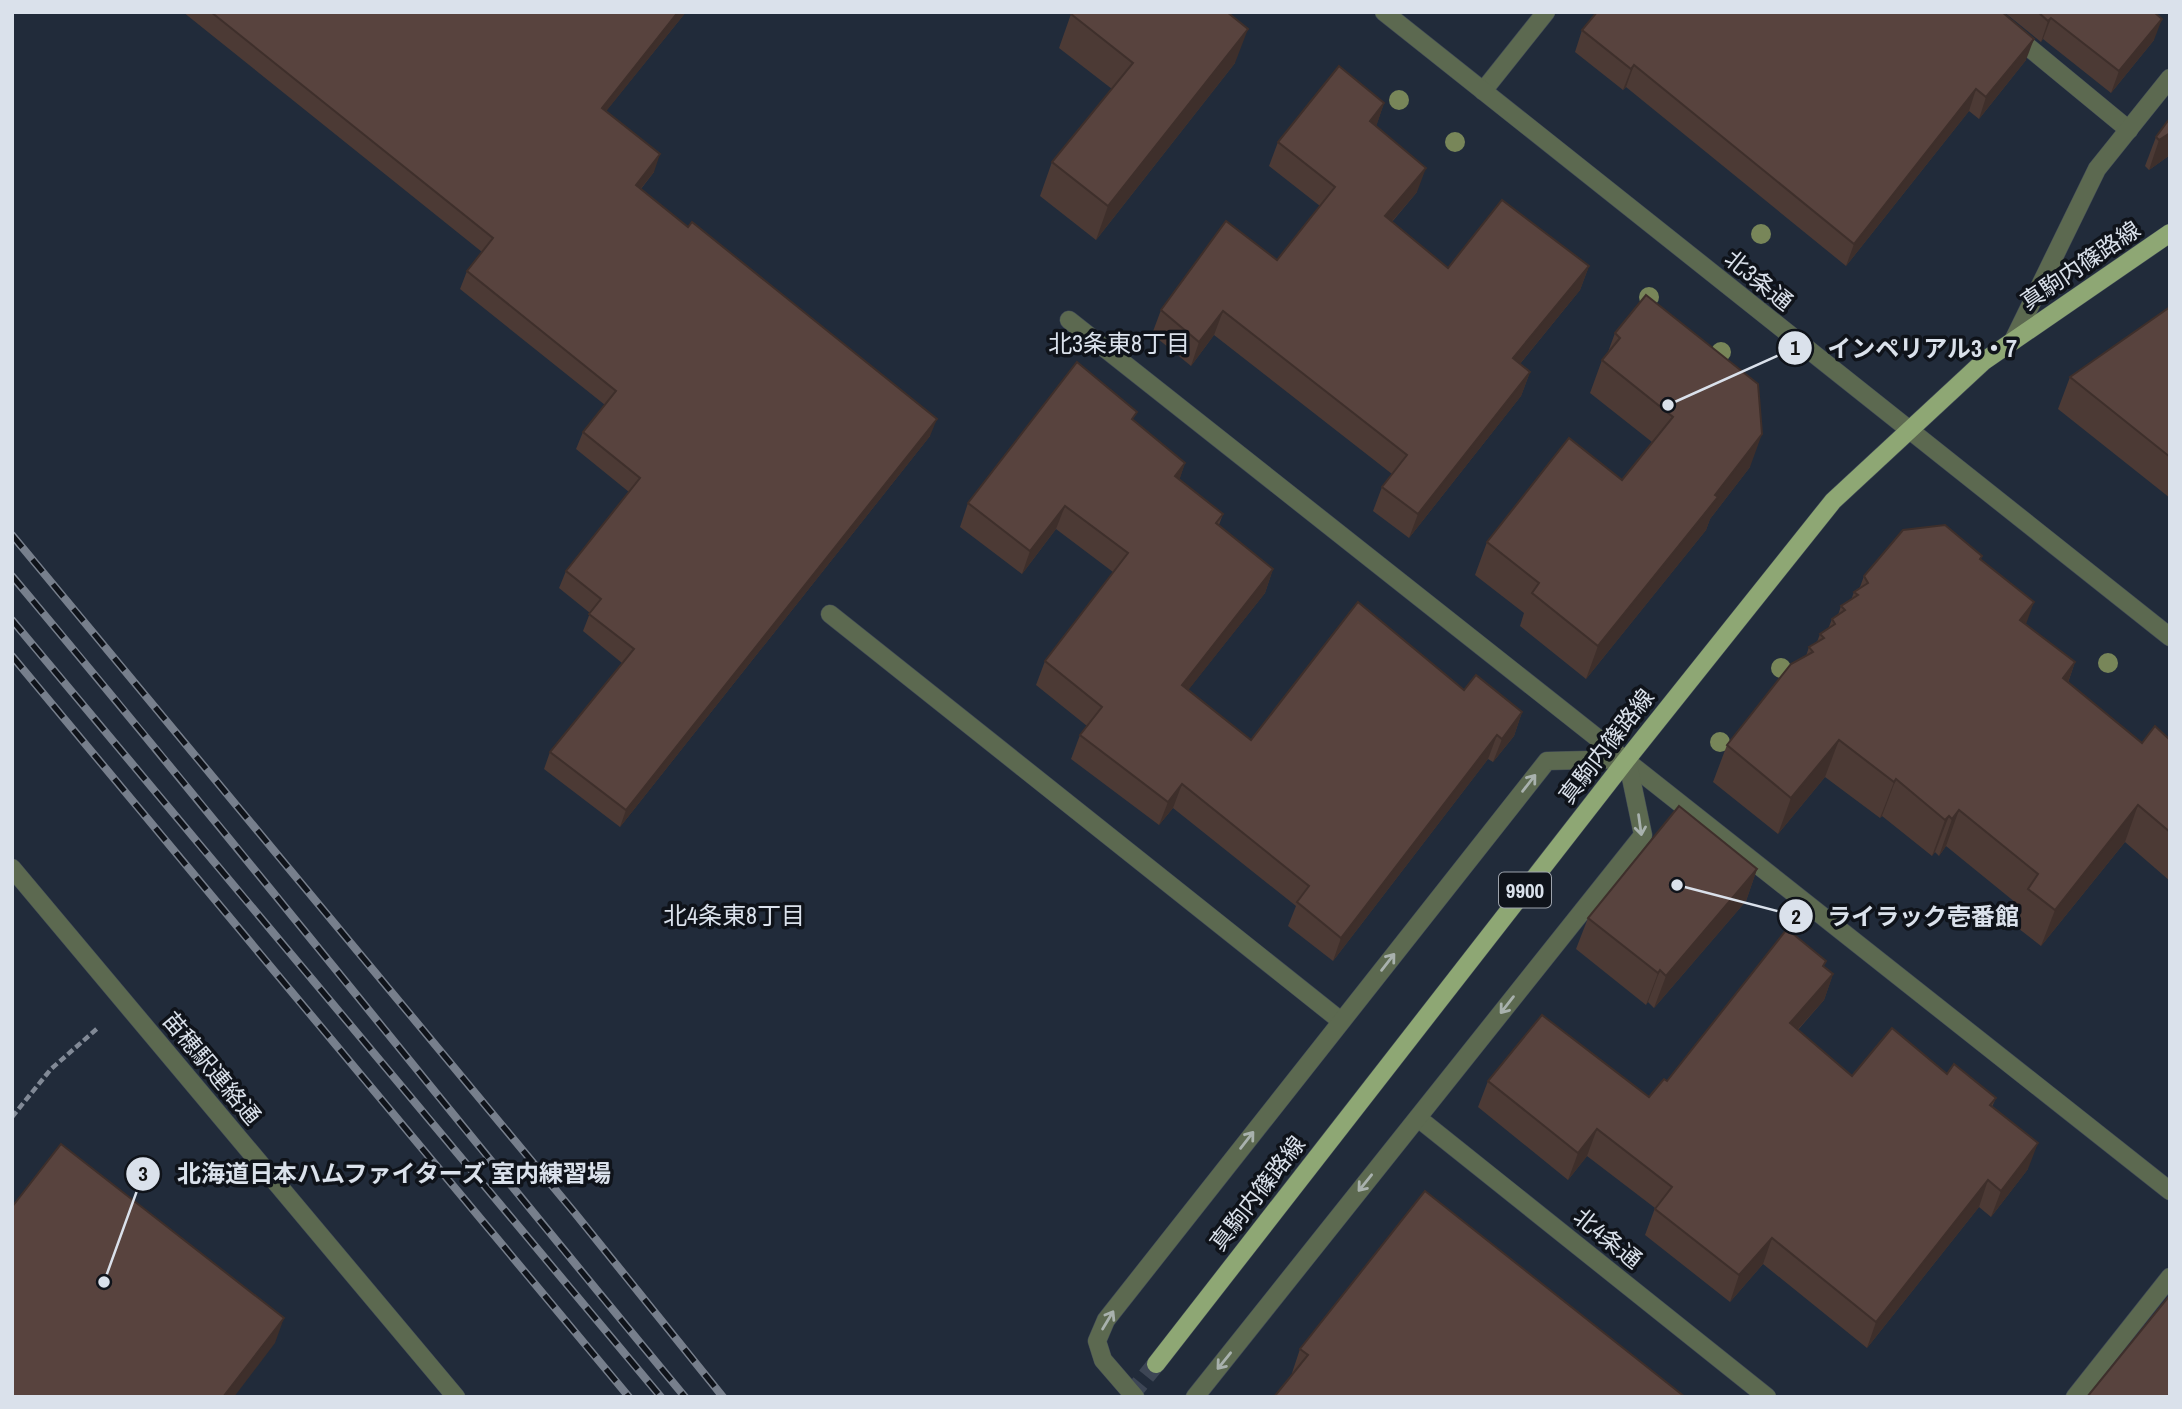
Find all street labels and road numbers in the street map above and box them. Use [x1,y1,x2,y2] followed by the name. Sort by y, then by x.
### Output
[2014,214,2146,316] street label: 真駒内篠路線
[1718,243,1800,317] street label: 北3条通
[1551,682,1661,810] street label: 真駒内篠路線
[1499,872,1551,908] road number: 9900
[156,1005,268,1131] street label: 苗穂駅連絡通
[1202,1129,1312,1257] street label: 真駒内篠路線
[1567,1201,1649,1275] street label: 北4条通

